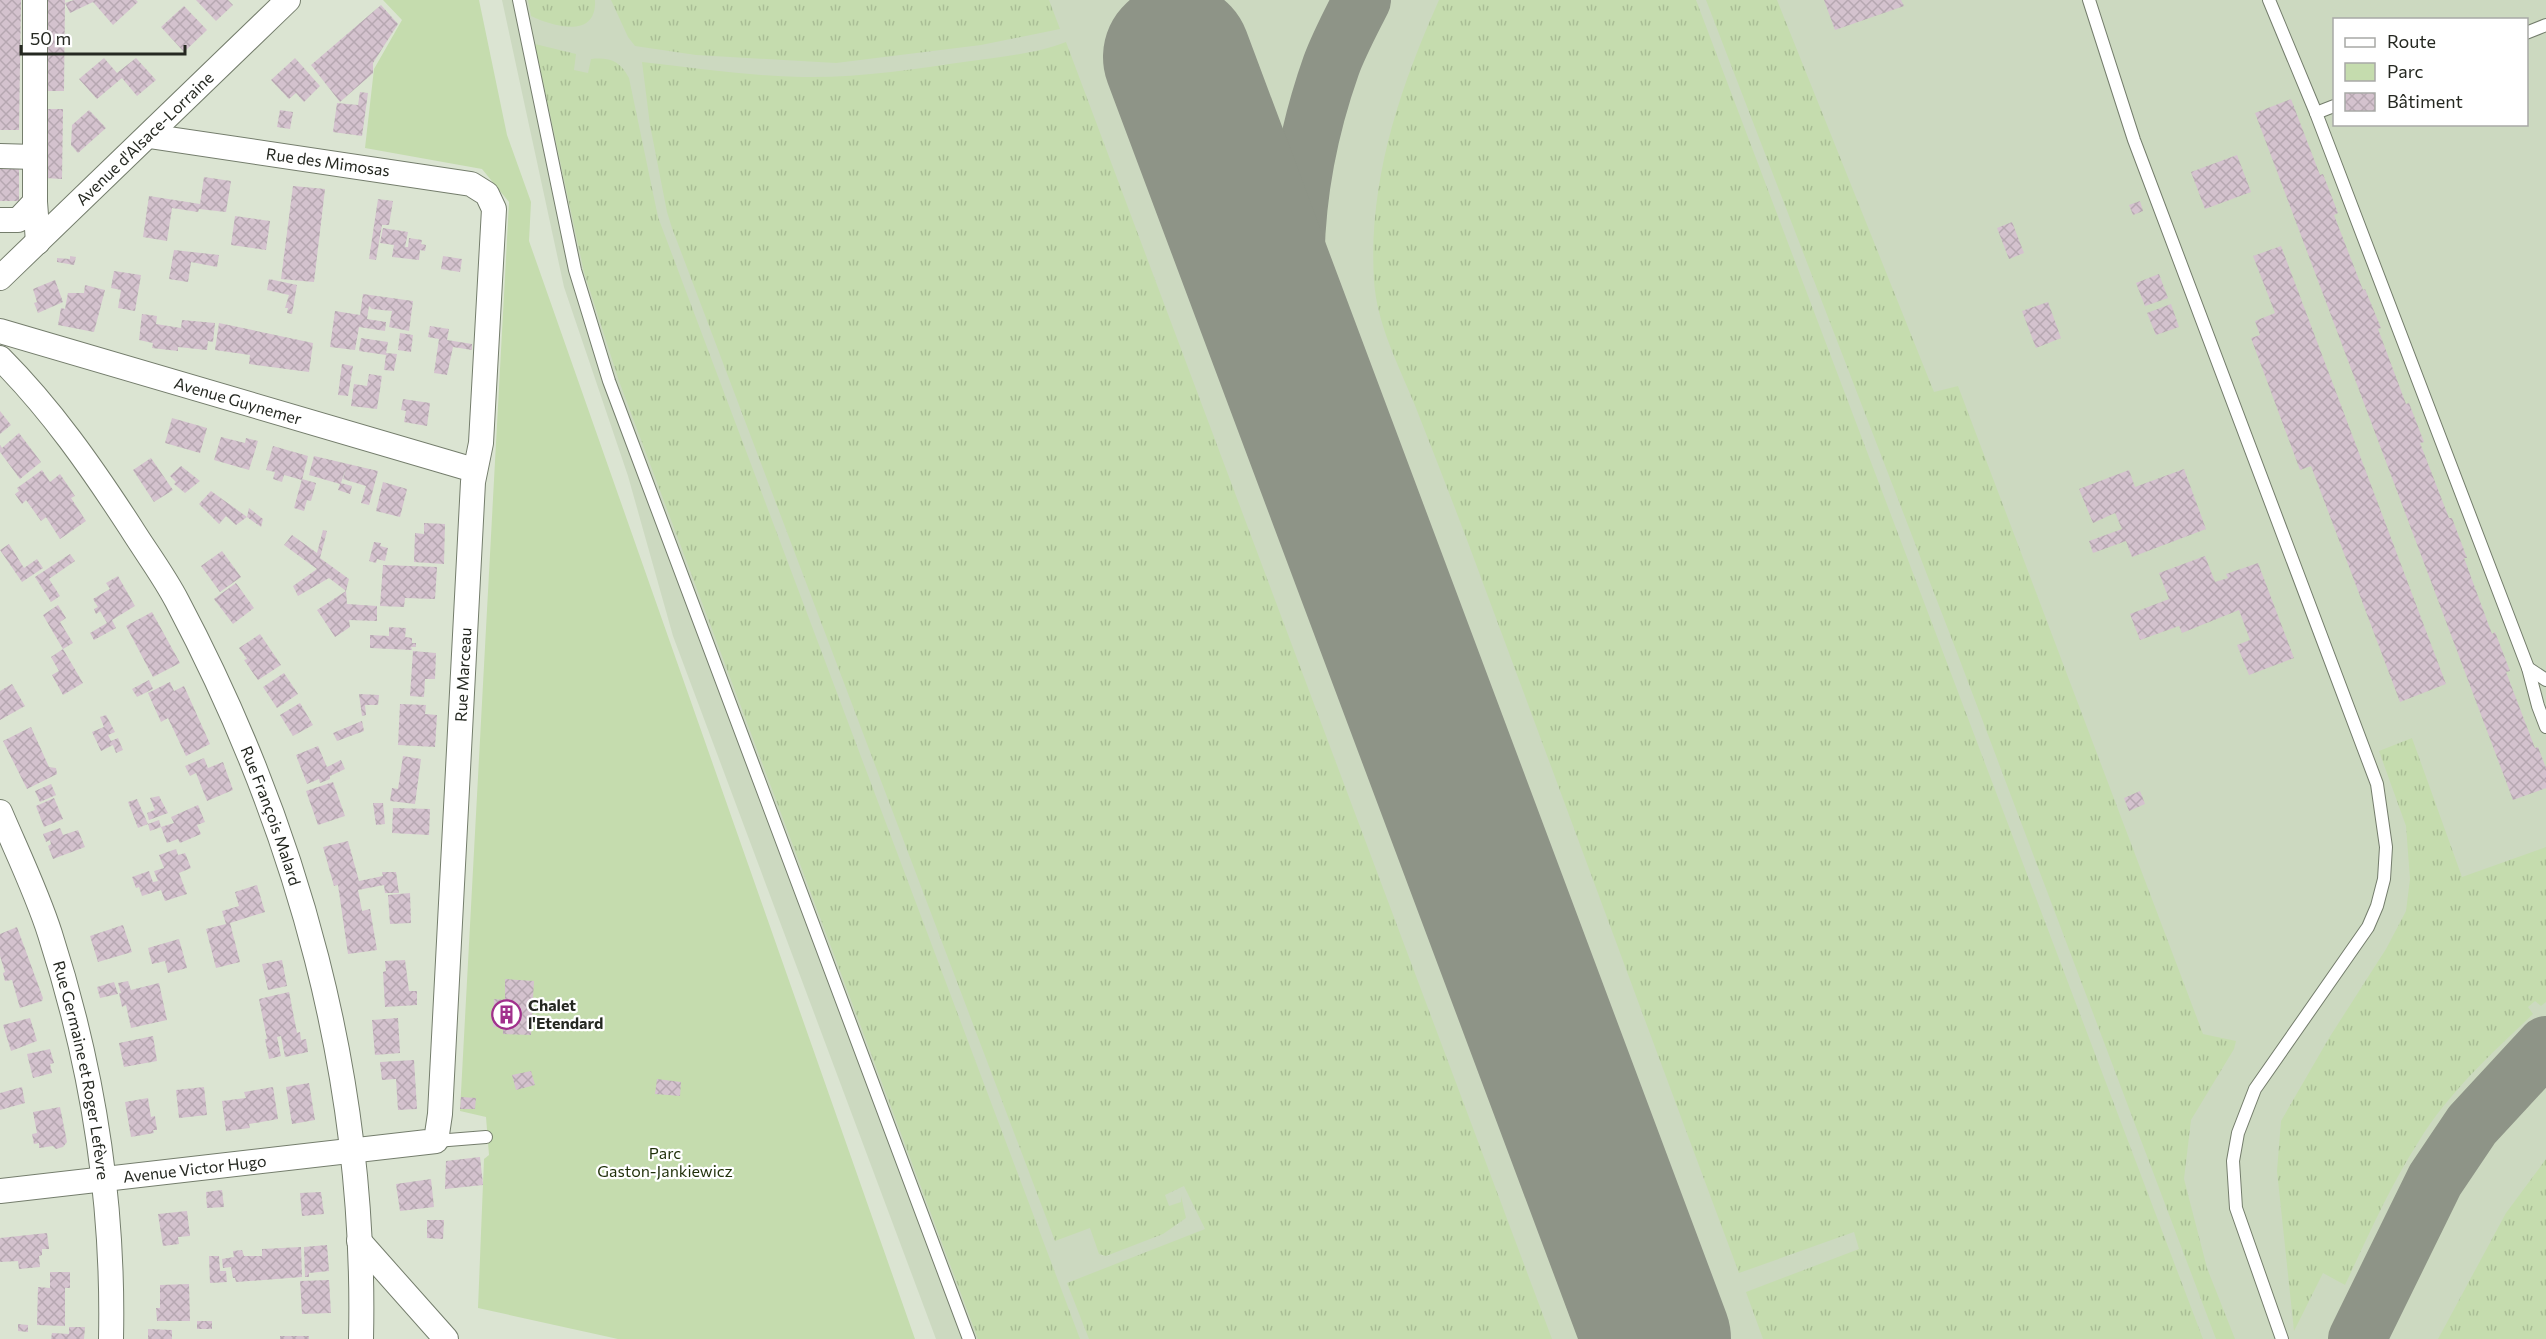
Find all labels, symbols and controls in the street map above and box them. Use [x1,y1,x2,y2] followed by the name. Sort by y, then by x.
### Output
[21,18,184,56] scale bar
[2333,18,2528,126] legend
[30,27,71,49] text: 50 m
[2387,30,2436,52] text: Route
[2387,60,2424,82] text: Parc
[72,67,217,209] street label: Avenue d'Alsace-Lorraine
[2387,90,2463,112] text: Bâtiment
[265,143,391,180] street label: Rue des Mimosas
[172,373,305,428] street label: Avenue Guynemer
[450,627,474,722] street label: Rue Marceau
[237,743,305,888] street label: Rue François Malard
[50,958,113,1181] street label: Rue Germaine et Roger Lefèvre
[528,995,603,1032] place label: Chalet l'Etendard
[491,998,523,1030] building icon: Chalet l'Etendard
[597,1143,733,1180] park label: Parc Gaston-Jankiewicz
[122,1151,267,1186] street label: Avenue Victor Hugo

